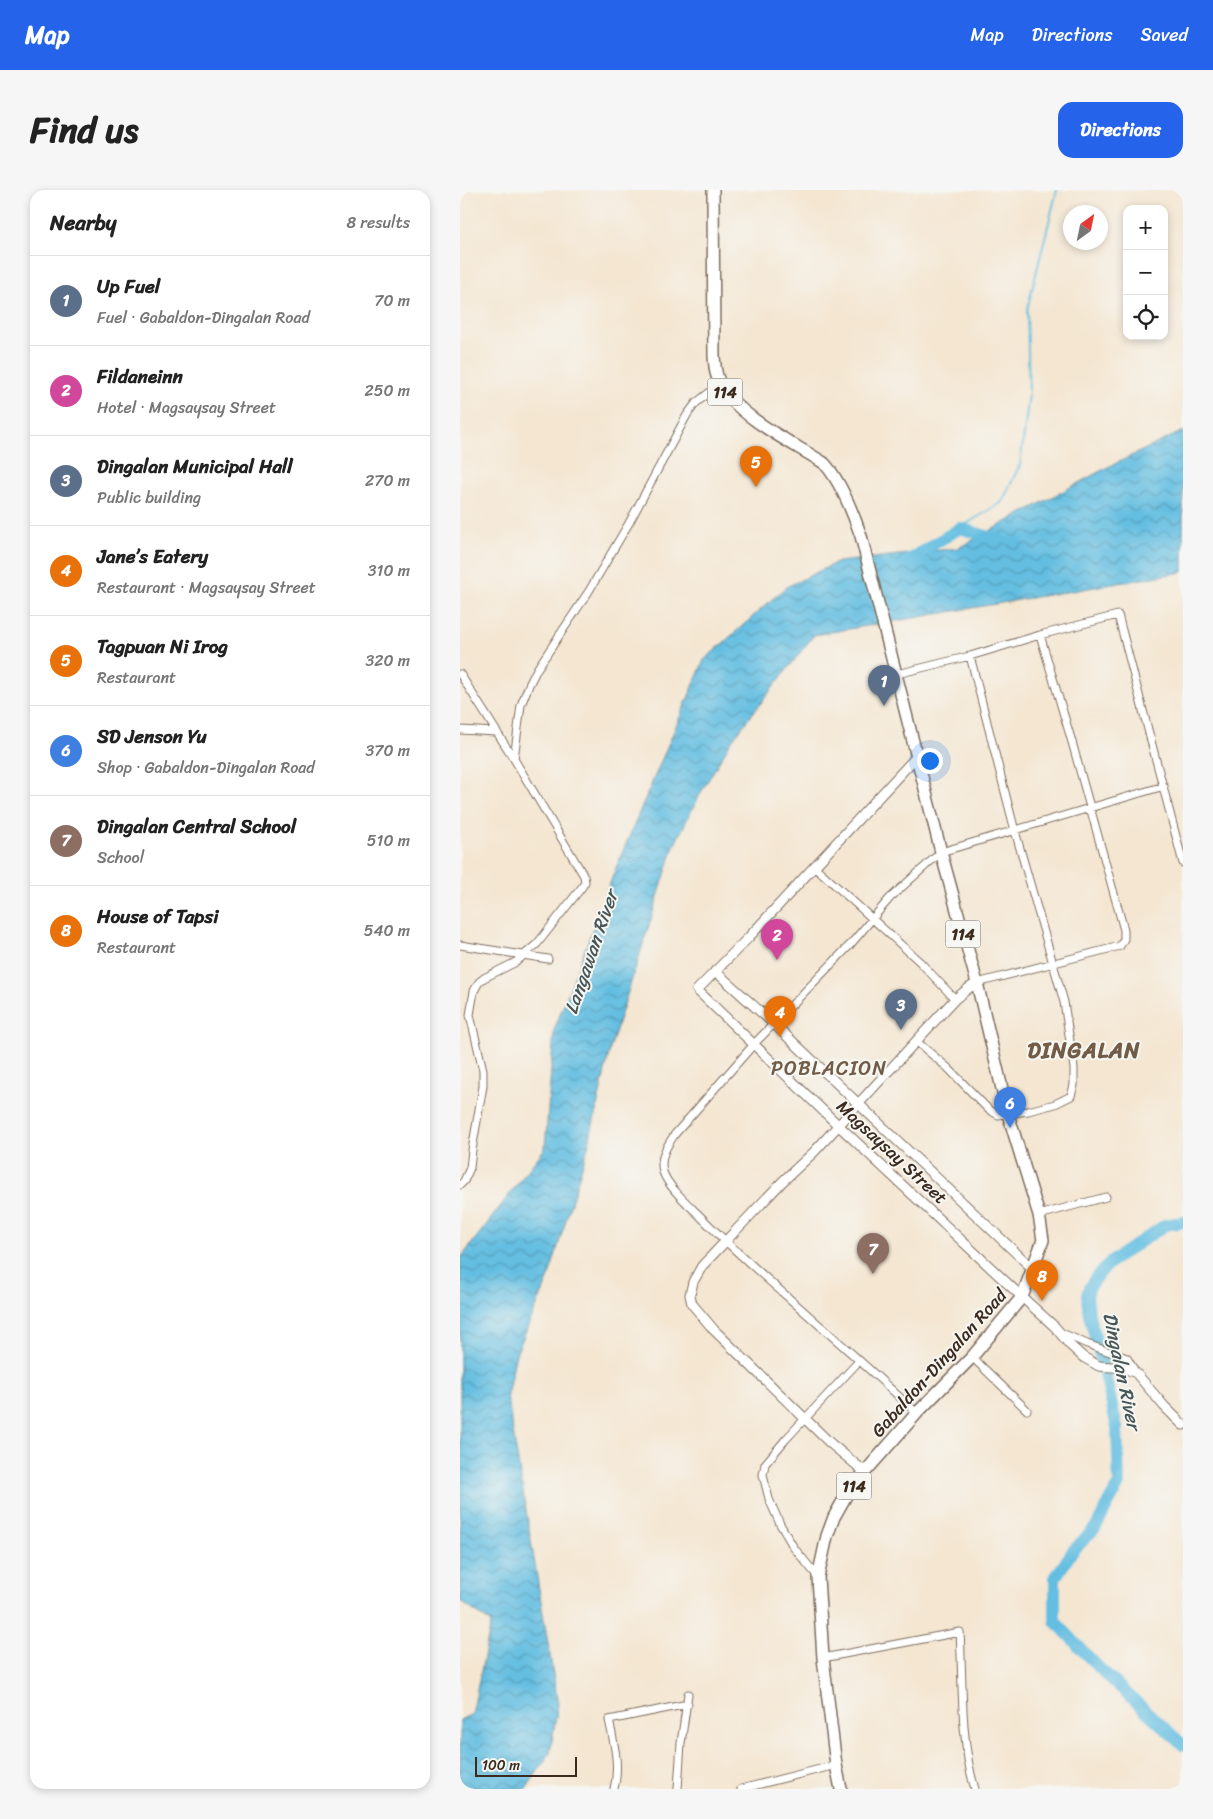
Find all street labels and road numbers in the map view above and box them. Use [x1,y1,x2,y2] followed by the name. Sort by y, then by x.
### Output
[708,378,742,406] road number: 114
[946,921,980,948] road number: 114
[829,1092,955,1213] street label: Magsaysay Street
[863,1280,1016,1445] street label: Gabaldon-Dingalan Road
[836,1472,872,1500] road number: 114

